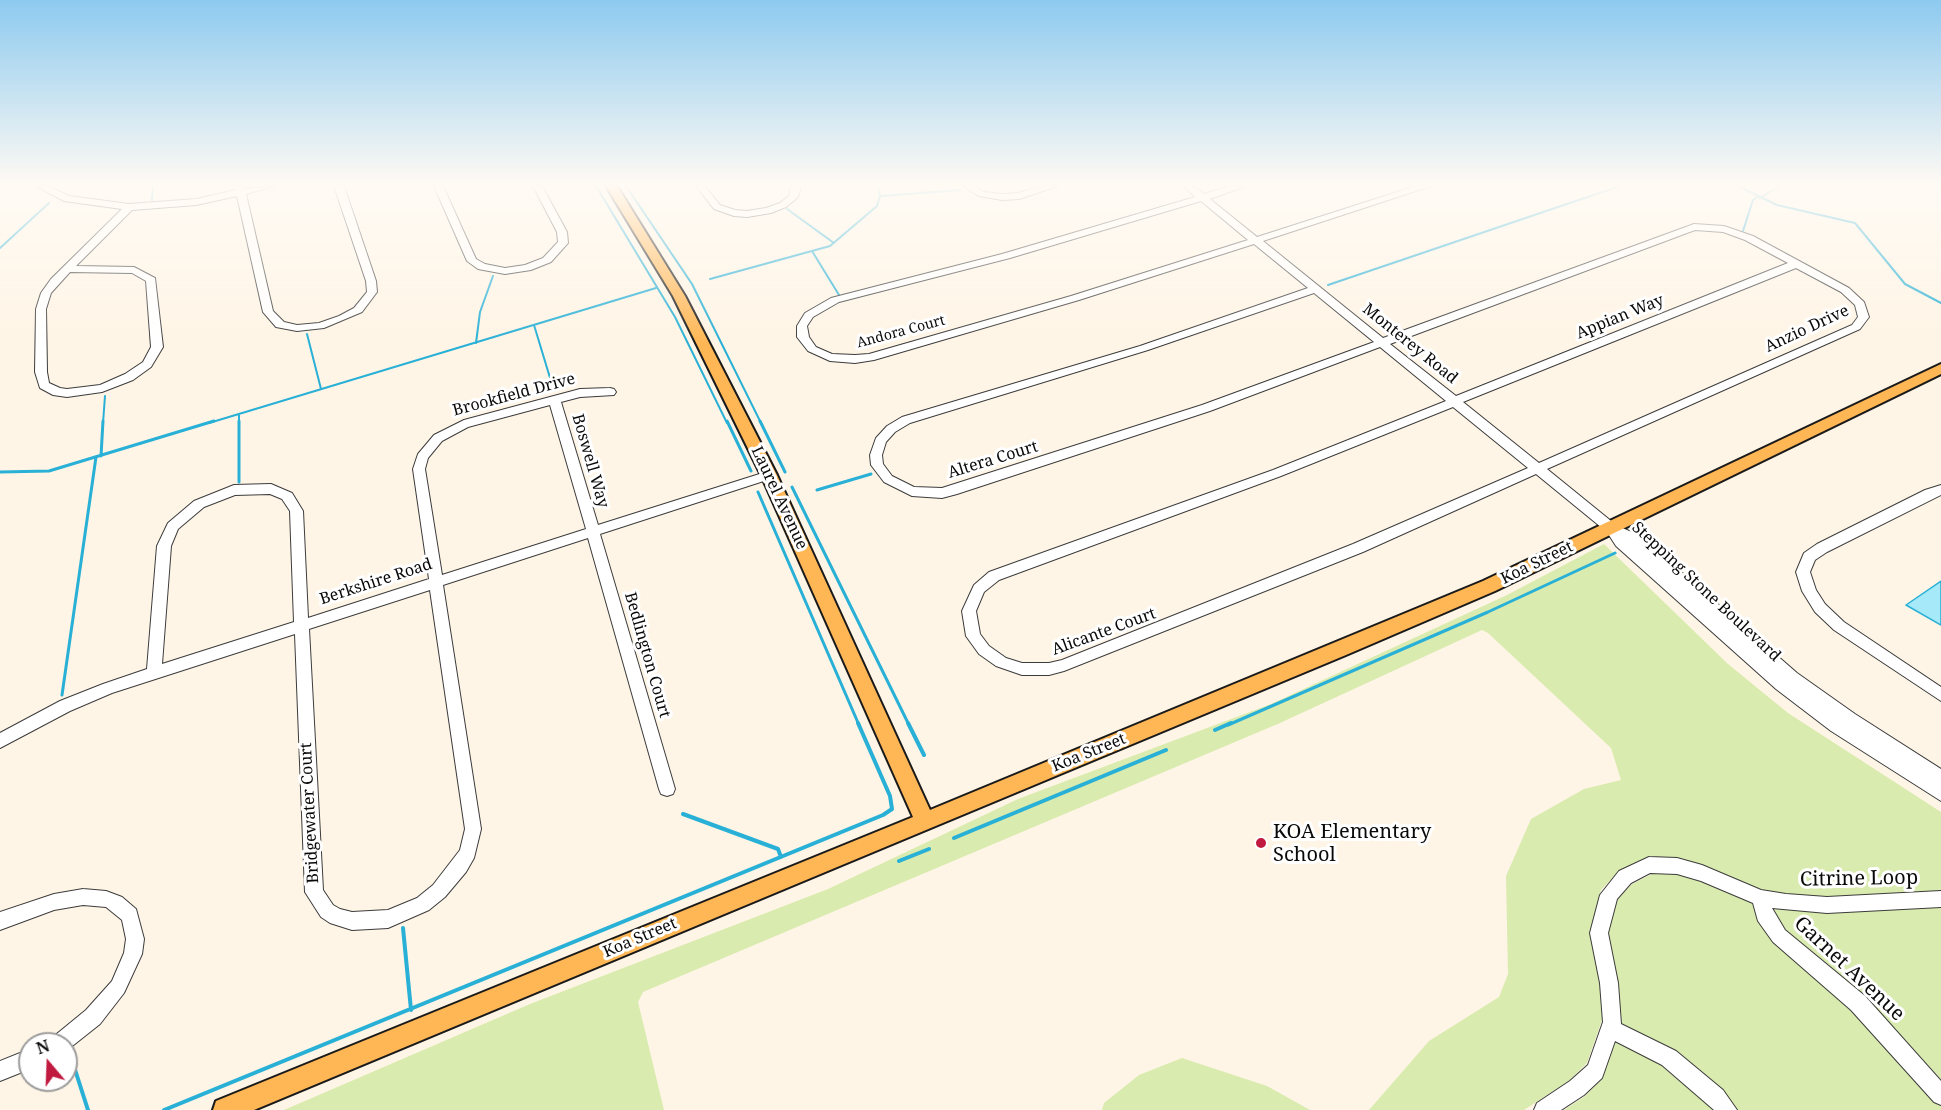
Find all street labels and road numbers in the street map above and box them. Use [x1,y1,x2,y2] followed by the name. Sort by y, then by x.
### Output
[1573,291,1667,343] street label: Appian Way
[1359,300,1461,388] street label: Monterey Road
[1762,301,1852,357] street label: Anzio Drive
[855,312,947,352] street label: Andora Court
[451,369,577,421] street label: Brookfield Drive
[567,412,613,510] street label: Boswell Way
[946,437,1040,483] street label: Altera Court
[747,443,811,553] street label: Laurel Avenue
[1628,518,1784,666] street label: Stepping Stone Boulevard
[1498,537,1576,589] street label: Koa Street
[317,555,435,609] street label: Berkshire Road
[620,590,674,720] street label: Bedlington Court
[1049,604,1159,660] street label: Alicante Court
[1049,730,1129,776] street label: Koa Street
[297,742,323,884] street label: Bridgewater Court
[1800,866,1918,892] street label: Citrine Loop
[1789,912,1909,1026] street label: Garnet Avenue
[600,914,680,962] street label: Koa Street

